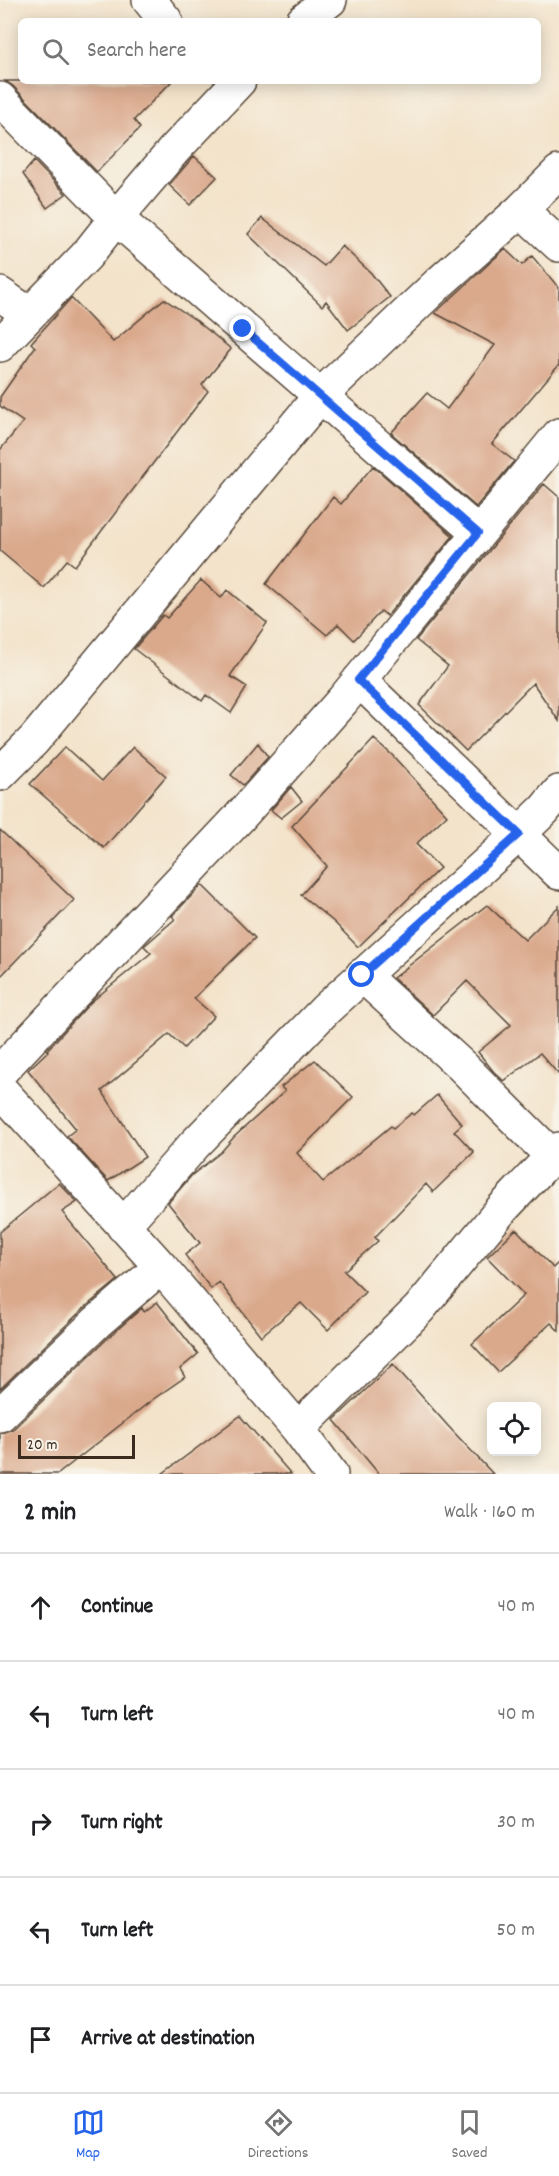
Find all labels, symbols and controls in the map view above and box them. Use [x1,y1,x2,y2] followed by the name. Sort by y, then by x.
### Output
[18,18,541,84] search box
[39,35,72,68] icon: search
[87,36,186,67] text: Search here
[229,315,255,341] route end
[348,961,374,987] route start
[487,1402,541,1456] map controls
[487,1402,541,1456] button: locate
[18,1432,135,1460] scale bar
[27,1434,57,1457] text: 20 m
[24,1495,76,1532] text: 2 min
[444,1499,535,1527] text: Walk · 160 m
[24,1591,57,1624] icon: ahead
[81,1592,153,1623] text: Continue
[497,1593,535,1621] text: 40 m
[24,1699,57,1732] icon: left
[81,1700,153,1731] text: Turn left
[497,1701,535,1729] text: 40 m
[24,1807,57,1840] icon: right
[81,1808,163,1839] text: Turn right
[497,1809,535,1837] text: 30 m
[24,1915,57,1948] icon: left
[81,1916,153,1947] text: Turn left
[497,1917,535,1945] text: 50 m
[24,2023,57,2056] icon: arrive
[81,2024,255,2055] text: Arrive at destination
[72,2106,105,2165] tab: Map
[248,2106,308,2165] tab: Directions
[452,2106,487,2165] tab: Saved

